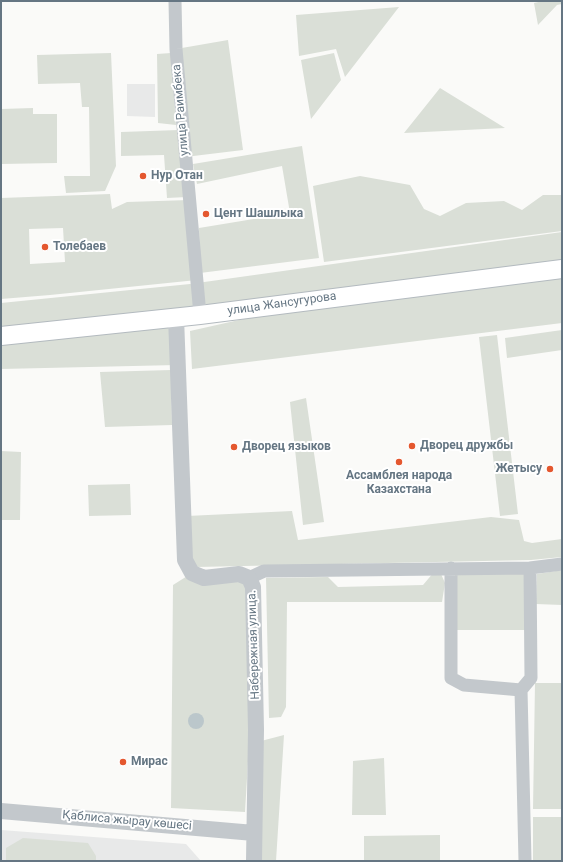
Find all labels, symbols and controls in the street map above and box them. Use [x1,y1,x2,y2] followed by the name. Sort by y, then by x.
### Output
[170,64,192,156] street label: улица Раимбека
[151,169,203,183] place label: Нур Отан
[138,171,148,181] marker: Нур Отан
[214,207,303,221] place label: Цент Шашлыка
[201,209,211,219] marker: Цент Шашлыка
[53,240,106,254] place label: Толебаев
[40,242,50,252] marker: Толебаев
[227,289,337,319] street label: улица Жансугурова
[420,439,513,453] place label: Дворец дружбы
[242,440,331,454] place label: Дворец языков
[407,441,417,451] marker: Дворец дружбы
[229,442,239,452] marker: Дворец языков
[394,457,404,467] marker: Ассамблея народа Казахстана
[495,462,542,476] place label: Жетысу
[545,464,555,474] marker: Жетысу
[346,469,452,497] place label: Ассамблея народа Казахстана
[245,590,263,700] street label: Набережная улица.
[131,755,168,769] place label: Мирас
[118,757,128,767] marker: Мирас
[62,808,192,834] street label: Қаблиса жырау көшесі

